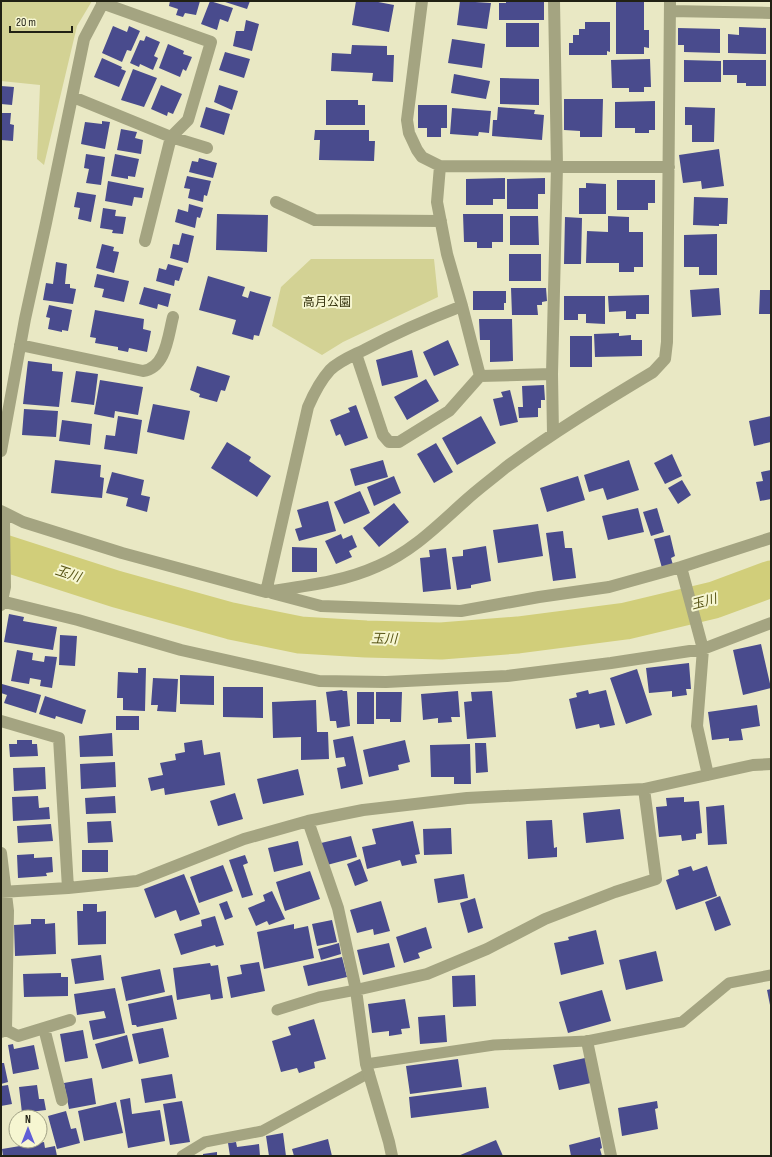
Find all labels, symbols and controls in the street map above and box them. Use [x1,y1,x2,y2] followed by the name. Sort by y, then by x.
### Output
[10,8,72,34] scale bar
[16,15,36,30] text: 20 m
[303,295,351,310] park label: 高月公園
[53,562,85,586] water label: 玉川
[689,590,721,613] water label: 玉川
[371,631,399,647] water label: 玉川
[8,1109,48,1149] north arrow
[25,1113,31,1126] text: N

